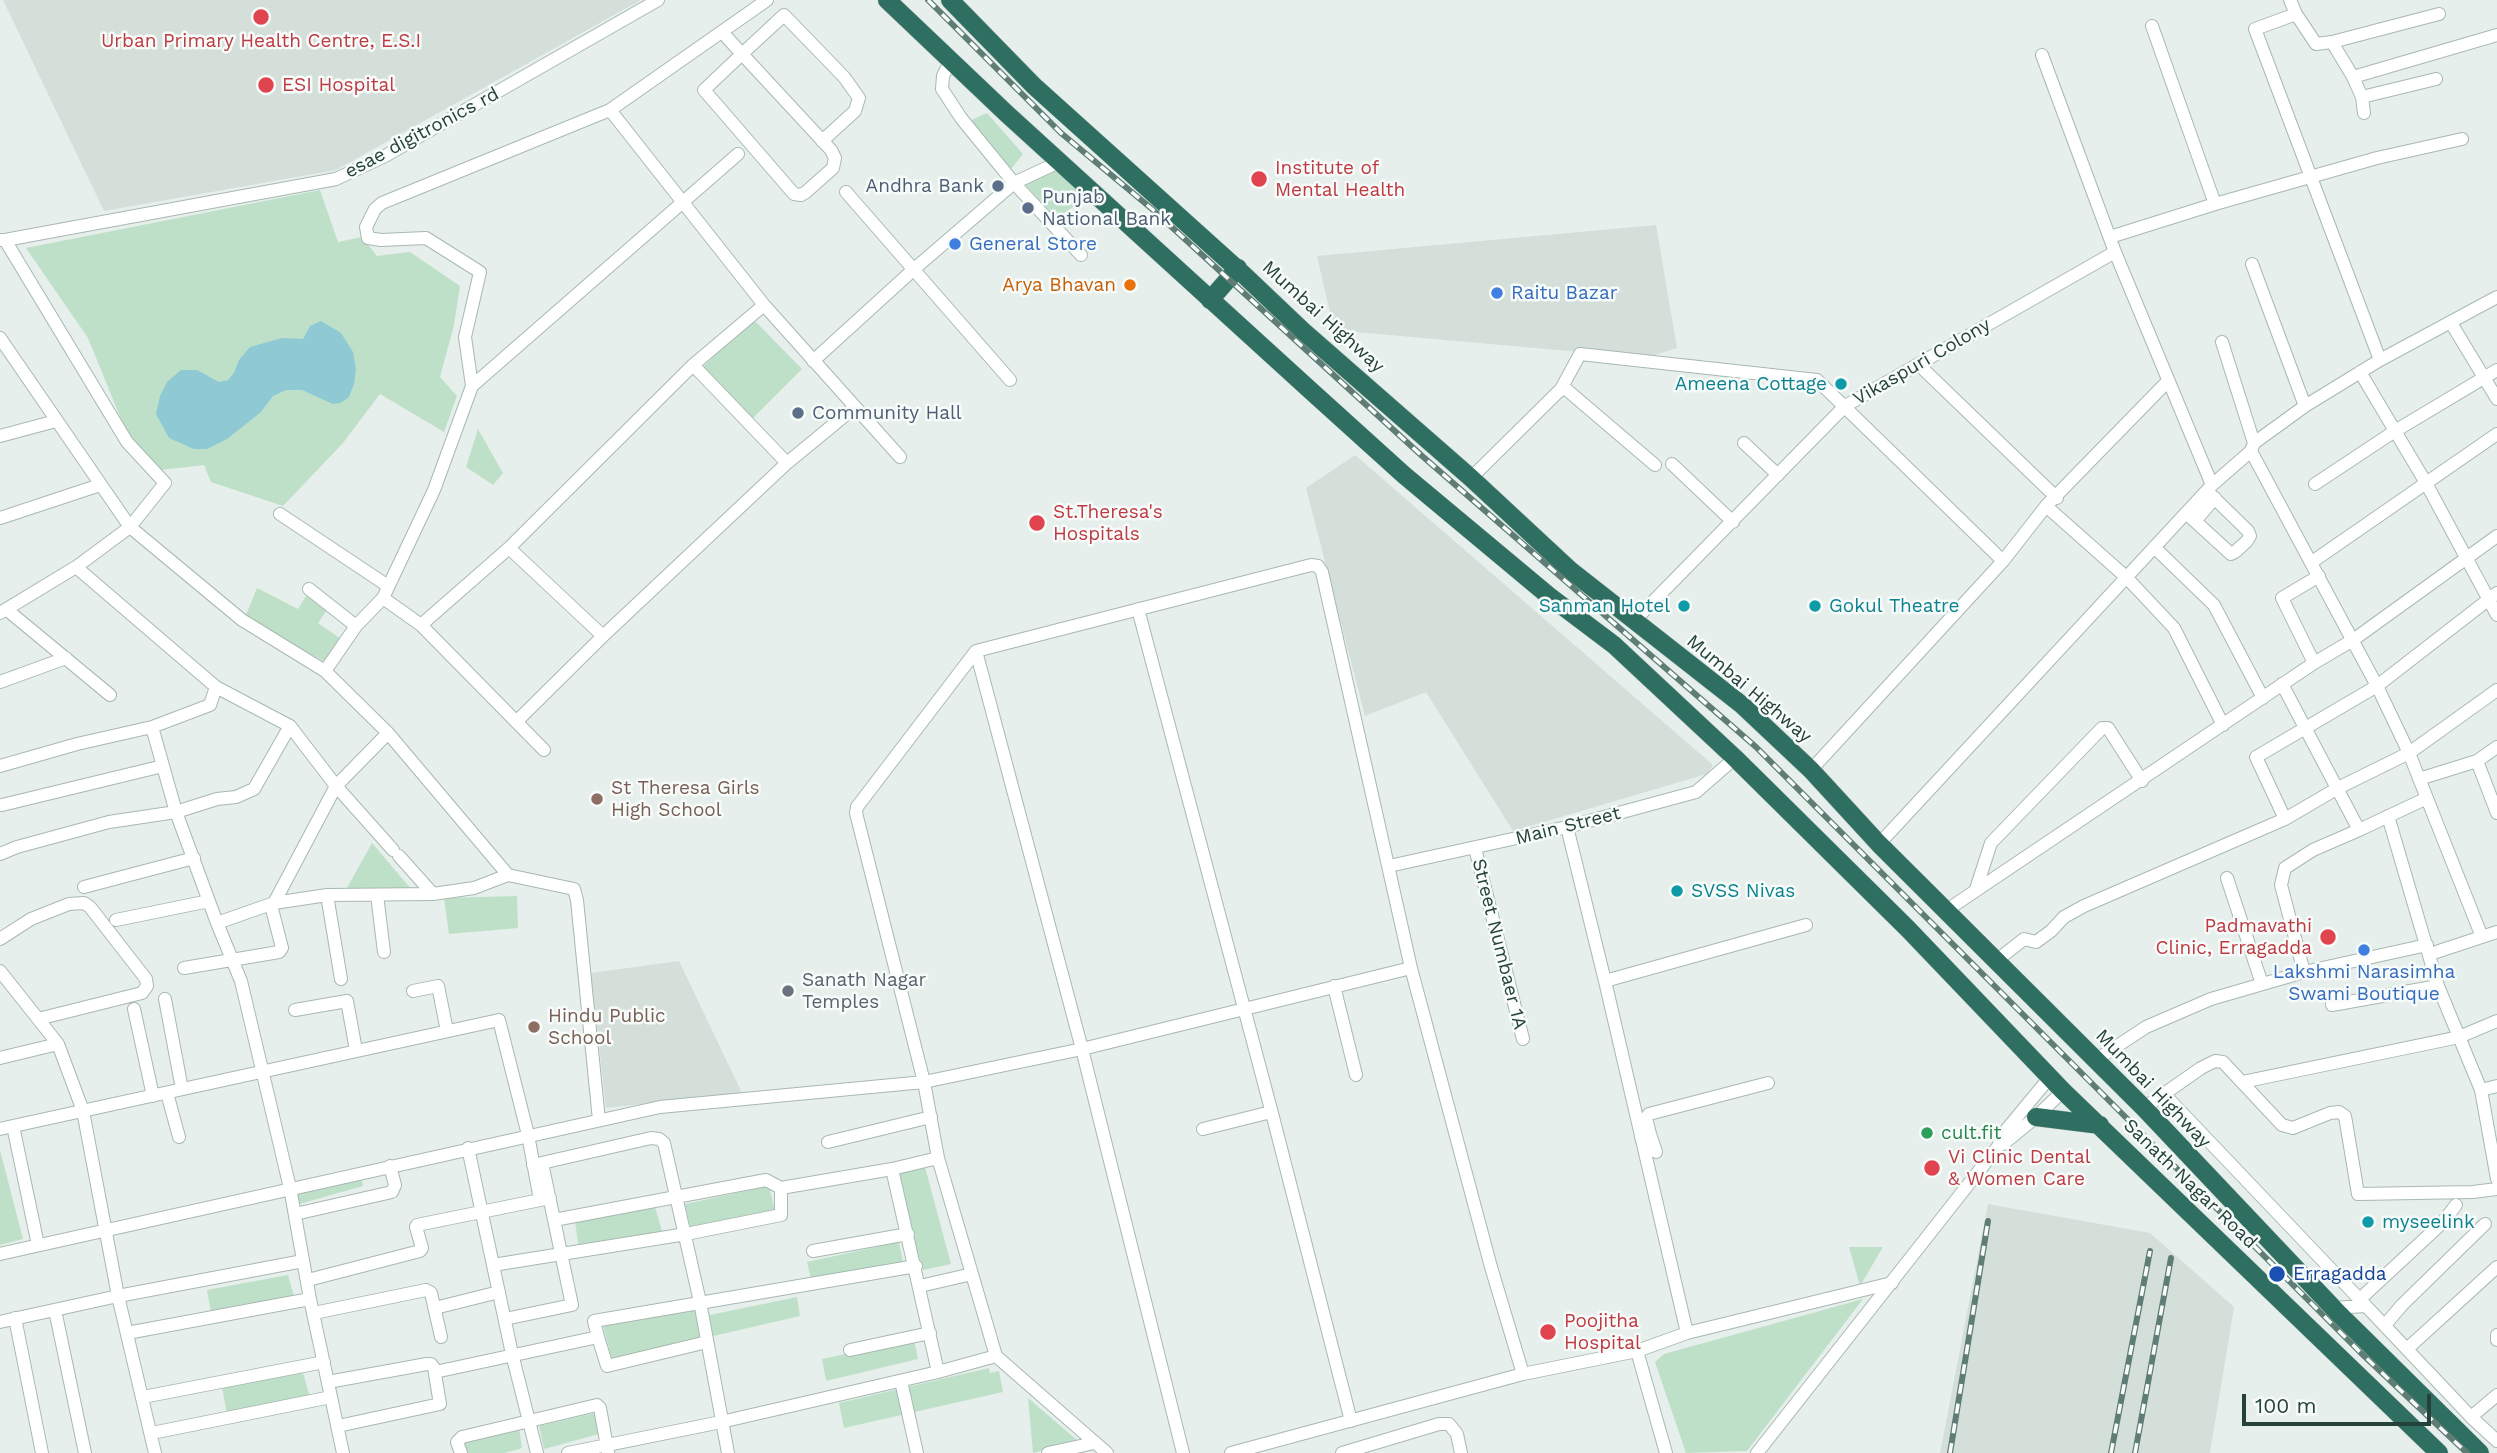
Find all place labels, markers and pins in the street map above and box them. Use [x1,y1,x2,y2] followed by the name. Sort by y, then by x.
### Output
[251,7,271,27] marker: Urban Primary Health Centre, E.S.I
[101,30,421,52] place label: Urban Primary Health Centre, E.S.I
[282,74,395,96] place label: ESI Hospital
[256,75,276,95] marker: ESI Hospital
[1275,157,1405,201] place label: Institute of Mental Health
[1249,169,1269,189] marker: Institute of Mental Health
[866,175,984,197] place label: Andhra Bank
[990,178,1006,194] marker: Andhra Bank
[1042,186,1171,230] place label: Punjab National Bank
[1020,200,1036,216] marker: Punjab National Bank
[969,233,1097,255] place label: General Store
[947,236,963,252] marker: General Store
[1002,274,1116,296] place label: Arya Bhavan
[1122,277,1138,293] marker: Arya Bhavan
[1511,282,1617,304] place label: Raitu Bazar
[1489,285,1505,301] marker: Raitu Bazar
[1675,373,1827,395] place label: Ameena Cottage
[1833,376,1849,392] marker: Ameena Cottage
[812,402,962,424] place label: Community Hall
[790,405,806,421] marker: Community Hall
[1053,501,1163,545] place label: St.Theresa's Hospitals
[1027,513,1047,533] marker: St.Theresa's Hospitals
[1539,595,1670,617] place label: Sanman Hotel
[1829,595,1960,617] place label: Gokul Theatre
[1676,598,1692,614] marker: Sanman Hotel
[1807,598,1823,614] marker: Gokul Theatre
[611,777,759,821] place label: St Theresa Girls High School
[589,791,605,807] marker: St Theresa Girls High School
[1691,880,1795,902] place label: SVSS Nivas
[1669,883,1685,899] marker: SVSS Nivas
[2156,915,2312,959] place label: Padmavathi Clinic, Erragadda
[2318,927,2338,947] marker: Padmavathi Clinic, Erragadda
[2356,942,2372,958] marker: Lakshmi Narasimha Swami Boutique
[2273,961,2455,1005] place label: Lakshmi Narasimha Swami Boutique
[802,969,926,1013] place label: Sanath Nagar Temples
[780,983,796,999] marker: Sanath Nagar Temples
[548,1005,666,1049] place label: Hindu Public School
[526,1019,542,1035] marker: Hindu Public School
[1941,1122,2001,1144] place label: cult.fit
[1919,1125,1935,1141] marker: cult.fit
[1948,1146,2090,1190] place label: Vi Clinic Dental & Women Care
[1922,1158,1942,1178] marker: Vi Clinic Dental & Women Care
[2382,1211,2475,1233] place label: myseelink
[2360,1214,2376,1230] marker: myseelink
[2293,1263,2387,1285] place label: Erragadda
[2267,1264,2287,1284] marker: Erragadda
[1564,1310,1641,1354] place label: Poojitha Hospital
[1538,1322,1558,1342] marker: Poojitha Hospital

